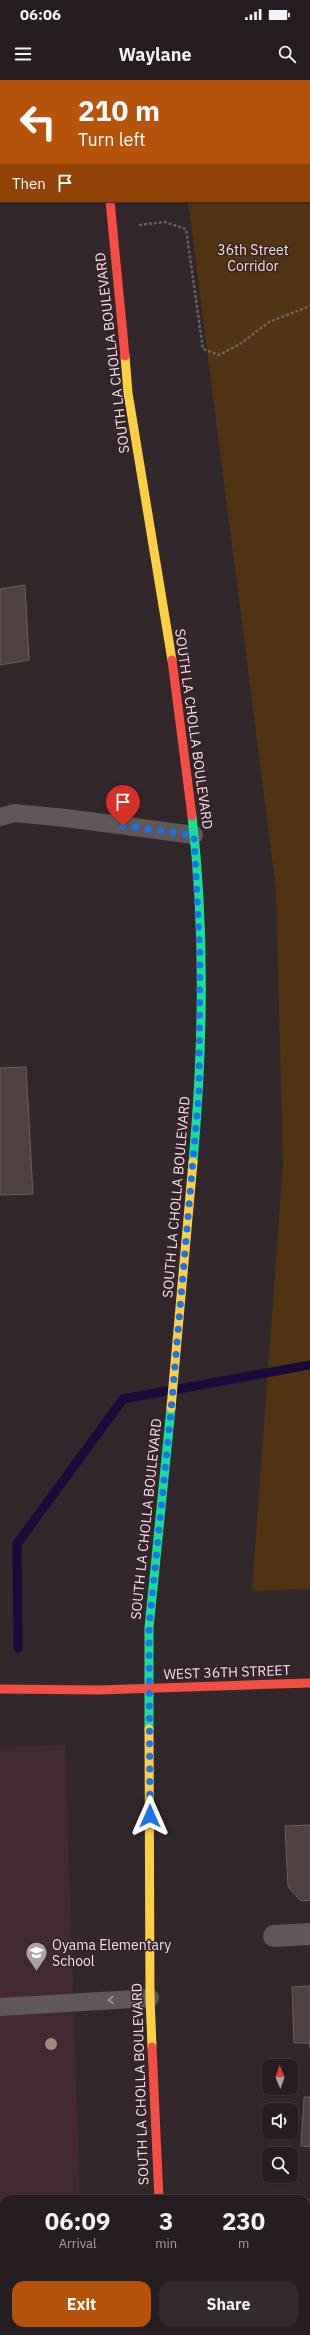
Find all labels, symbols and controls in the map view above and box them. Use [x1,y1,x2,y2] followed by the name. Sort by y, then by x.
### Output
[20,5,61,24] text: 06:06
[12,43,34,65] icon: menu
[118,43,192,66] text: Waylane
[276,43,298,65] icon: search
[78,92,160,129] text: 210 m
[12,96,64,148] icon: left
[78,128,146,151] text: Turn left
[54,172,76,194] icon: arrive
[12,174,46,193] text: Then
[217,241,289,275] park label: 36th Street Corridor
[91,252,133,454] street label: SOUTH LA CHOLLA BOULEVARD
[171,628,217,830] street label: SOUTH LA CHOLLA BOULEVARD
[106,785,140,826] pin
[112,791,134,813] icon: arrive
[158,1095,194,1299] street label: SOUTH LA CHOLLA BOULEVARD
[126,1417,166,1621] street label: SOUTH LA CHOLLA BOULEVARD
[163,1661,291,1683] street label: WEST 36TH STREET
[129,1795,171,1837] position arrow
[52,1936,171,1970] place label: Oyama Elementary School
[23,1940,49,1973] school or university icon: Oyama Elementary School
[127,1983,153,2185] street label: SOUTH LA CHOLLA BOULEVARD
[108,1996,114,2005] one-way arrow
[262,2059,298,2095] north arrow
[262,2059,298,2183] map controls
[262,2103,298,2139] button: sound
[262,2147,298,2183] button: search
[45,2205,110,2237] text: 06:09
[159,2205,173,2237] text: 3
[222,2205,265,2237] text: 230
[59,2235,97,2252] text: Arrival
[155,2235,177,2252] text: min
[238,2235,249,2252] text: m
[12,2281,151,2327] button: Exit
[159,2281,298,2327] button: Share

